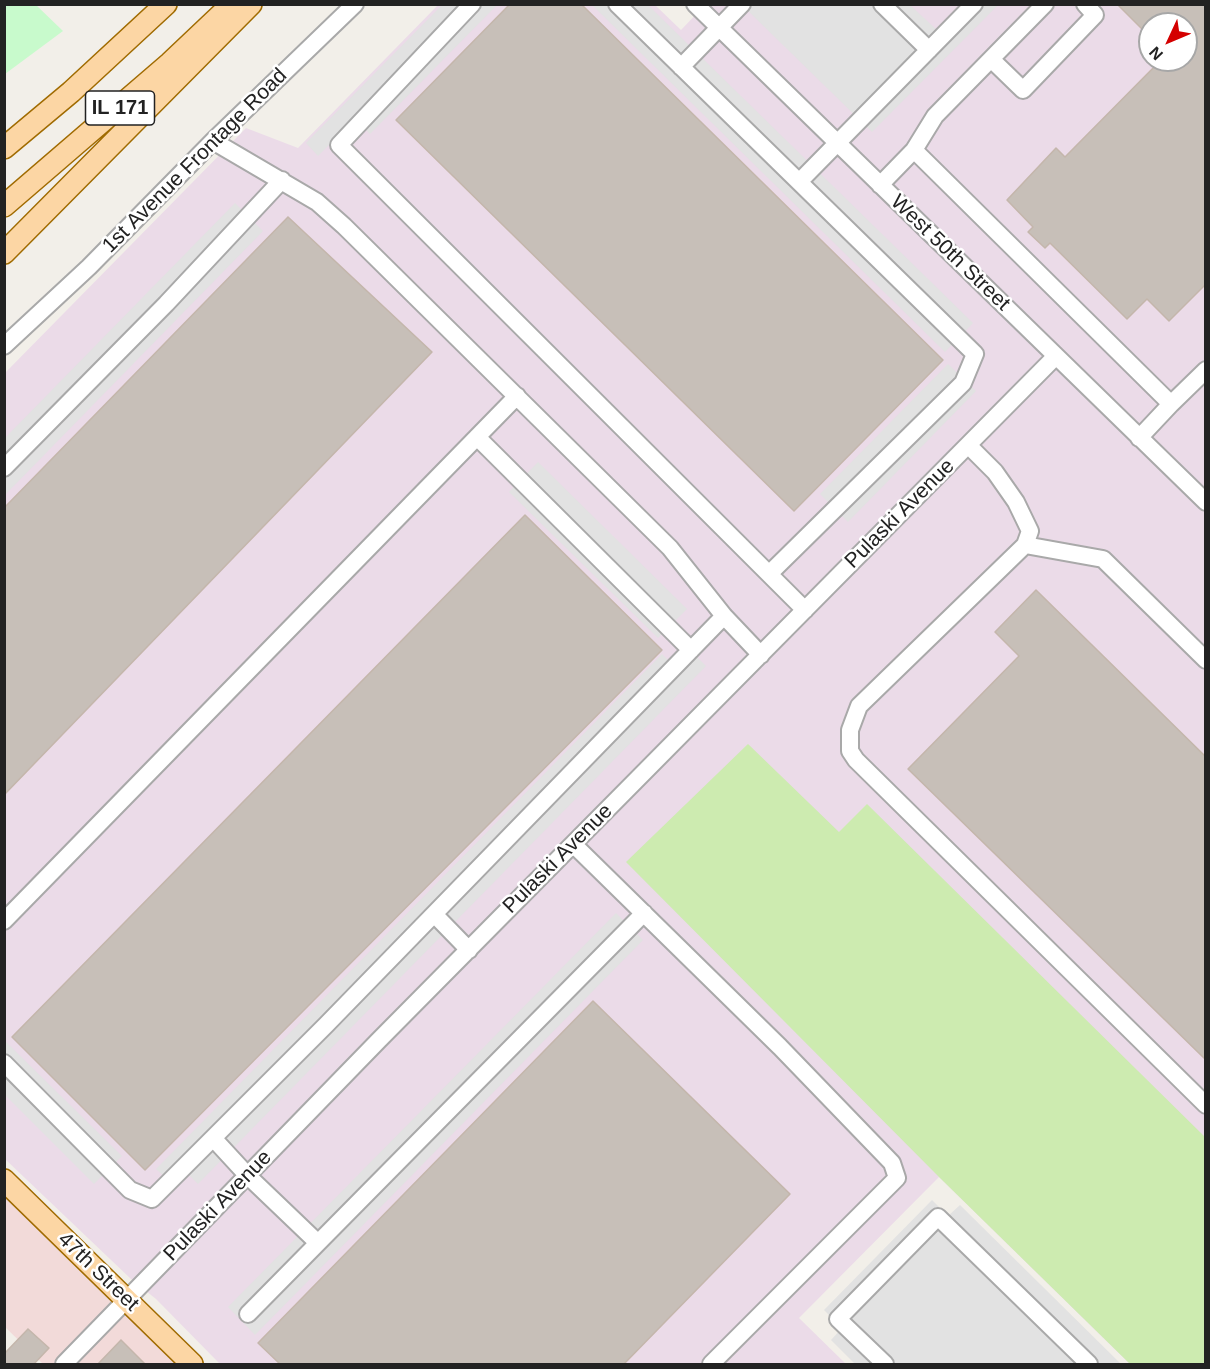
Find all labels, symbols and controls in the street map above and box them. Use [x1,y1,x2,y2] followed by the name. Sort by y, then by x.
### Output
[1138,12,1198,72] north arrow
[1146,43,1166,64] text: N
[97,63,293,259] street label: 1st Avenue Frontage Road
[86,91,154,125] road number: IL 171
[885,190,1015,316] street label: West 50th Street
[840,454,960,574] street label: Pulaski Avenue
[498,799,618,919] street label: Pulaski Avenue
[159,1145,277,1267] street label: Pulaski Avenue
[52,1227,144,1317] street label: 47th Street

